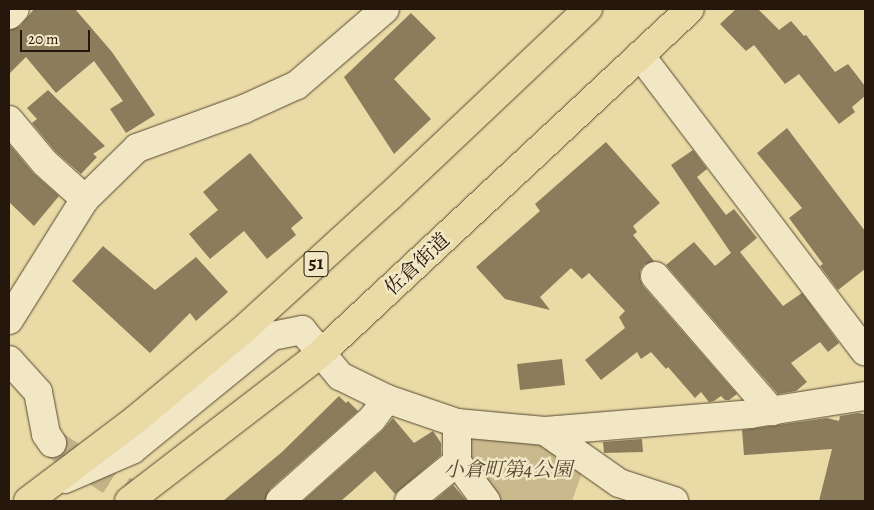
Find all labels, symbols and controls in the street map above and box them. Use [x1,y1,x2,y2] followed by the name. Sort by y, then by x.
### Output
[22,20,92,52] scale bar
[28,29,59,49] text: 20 m
[380,228,454,300] street label: 佐倉街道
[304,248,328,280] road number: 51
[444,457,572,481] park label: 小倉町第4公園

